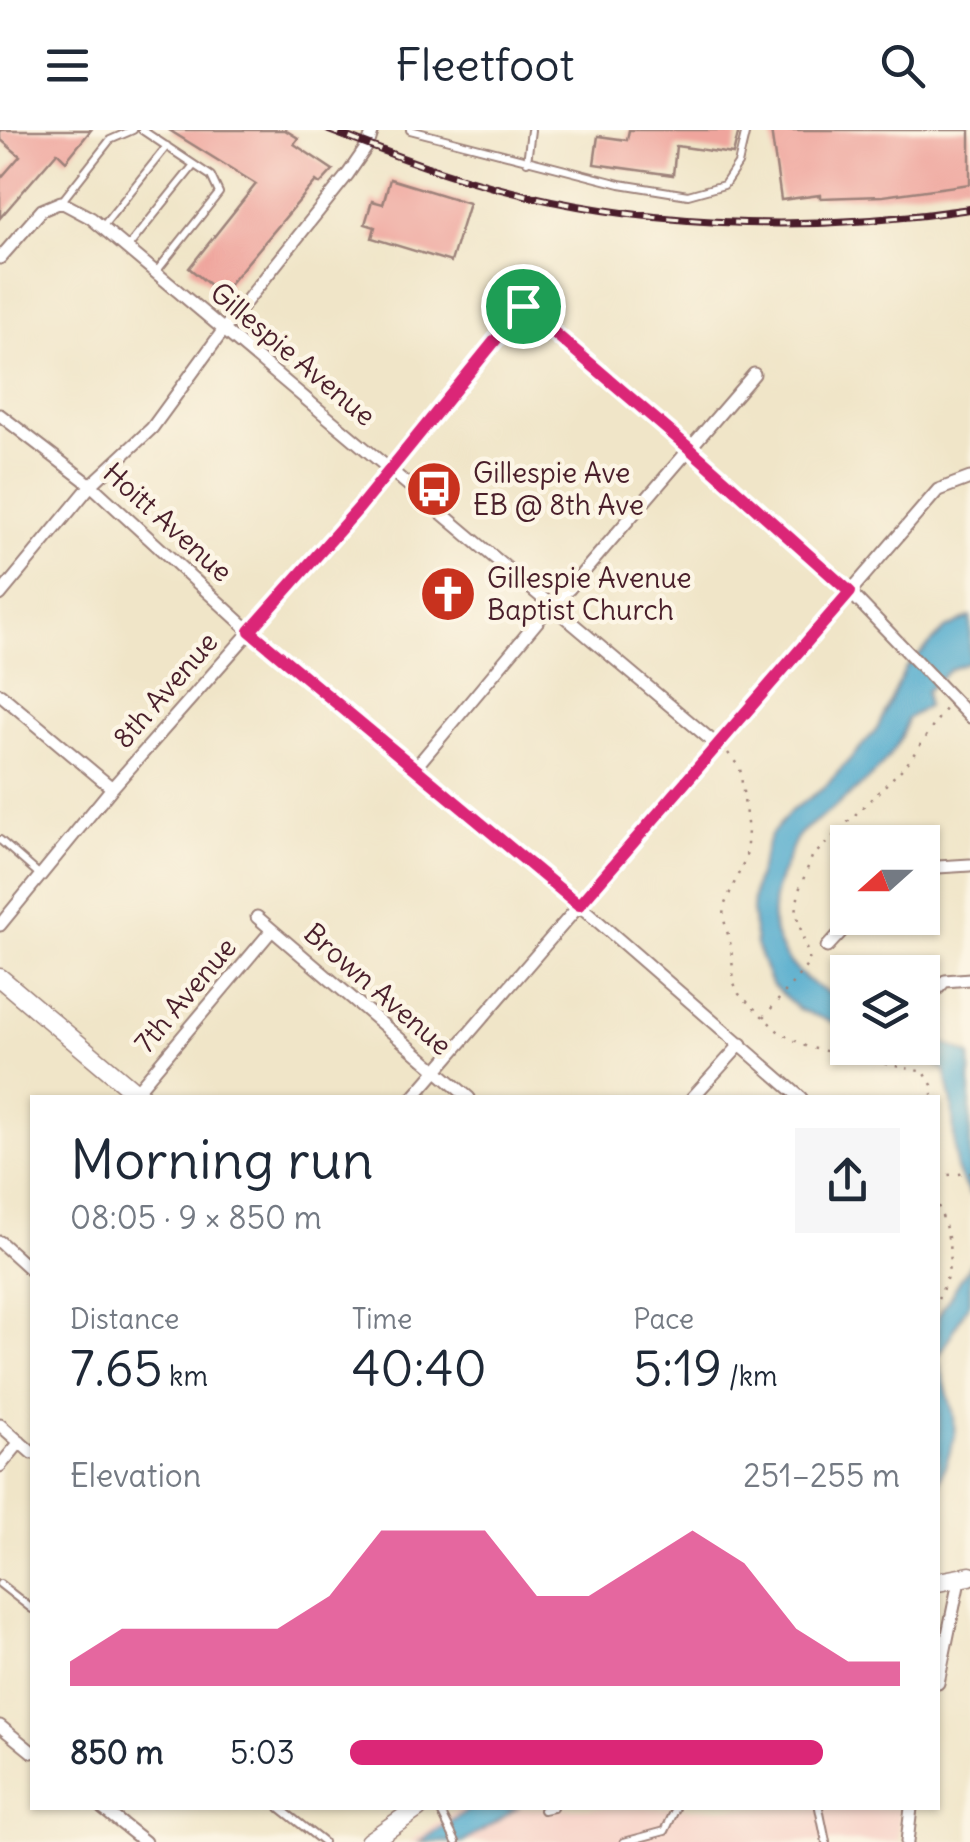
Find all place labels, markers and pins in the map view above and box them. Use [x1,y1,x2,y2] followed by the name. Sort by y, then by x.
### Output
[481,264,566,349] pin
[473,455,644,523] place label: Gillespie Ave EB @ 8th Ave
[404,459,464,519] bus stop icon: Gillespie Ave EB @ 8th Ave
[487,560,692,628] place label: Gillespie Avenue Baptist Church
[418,564,478,624] church icon: Gillespie Avenue Baptist Church

